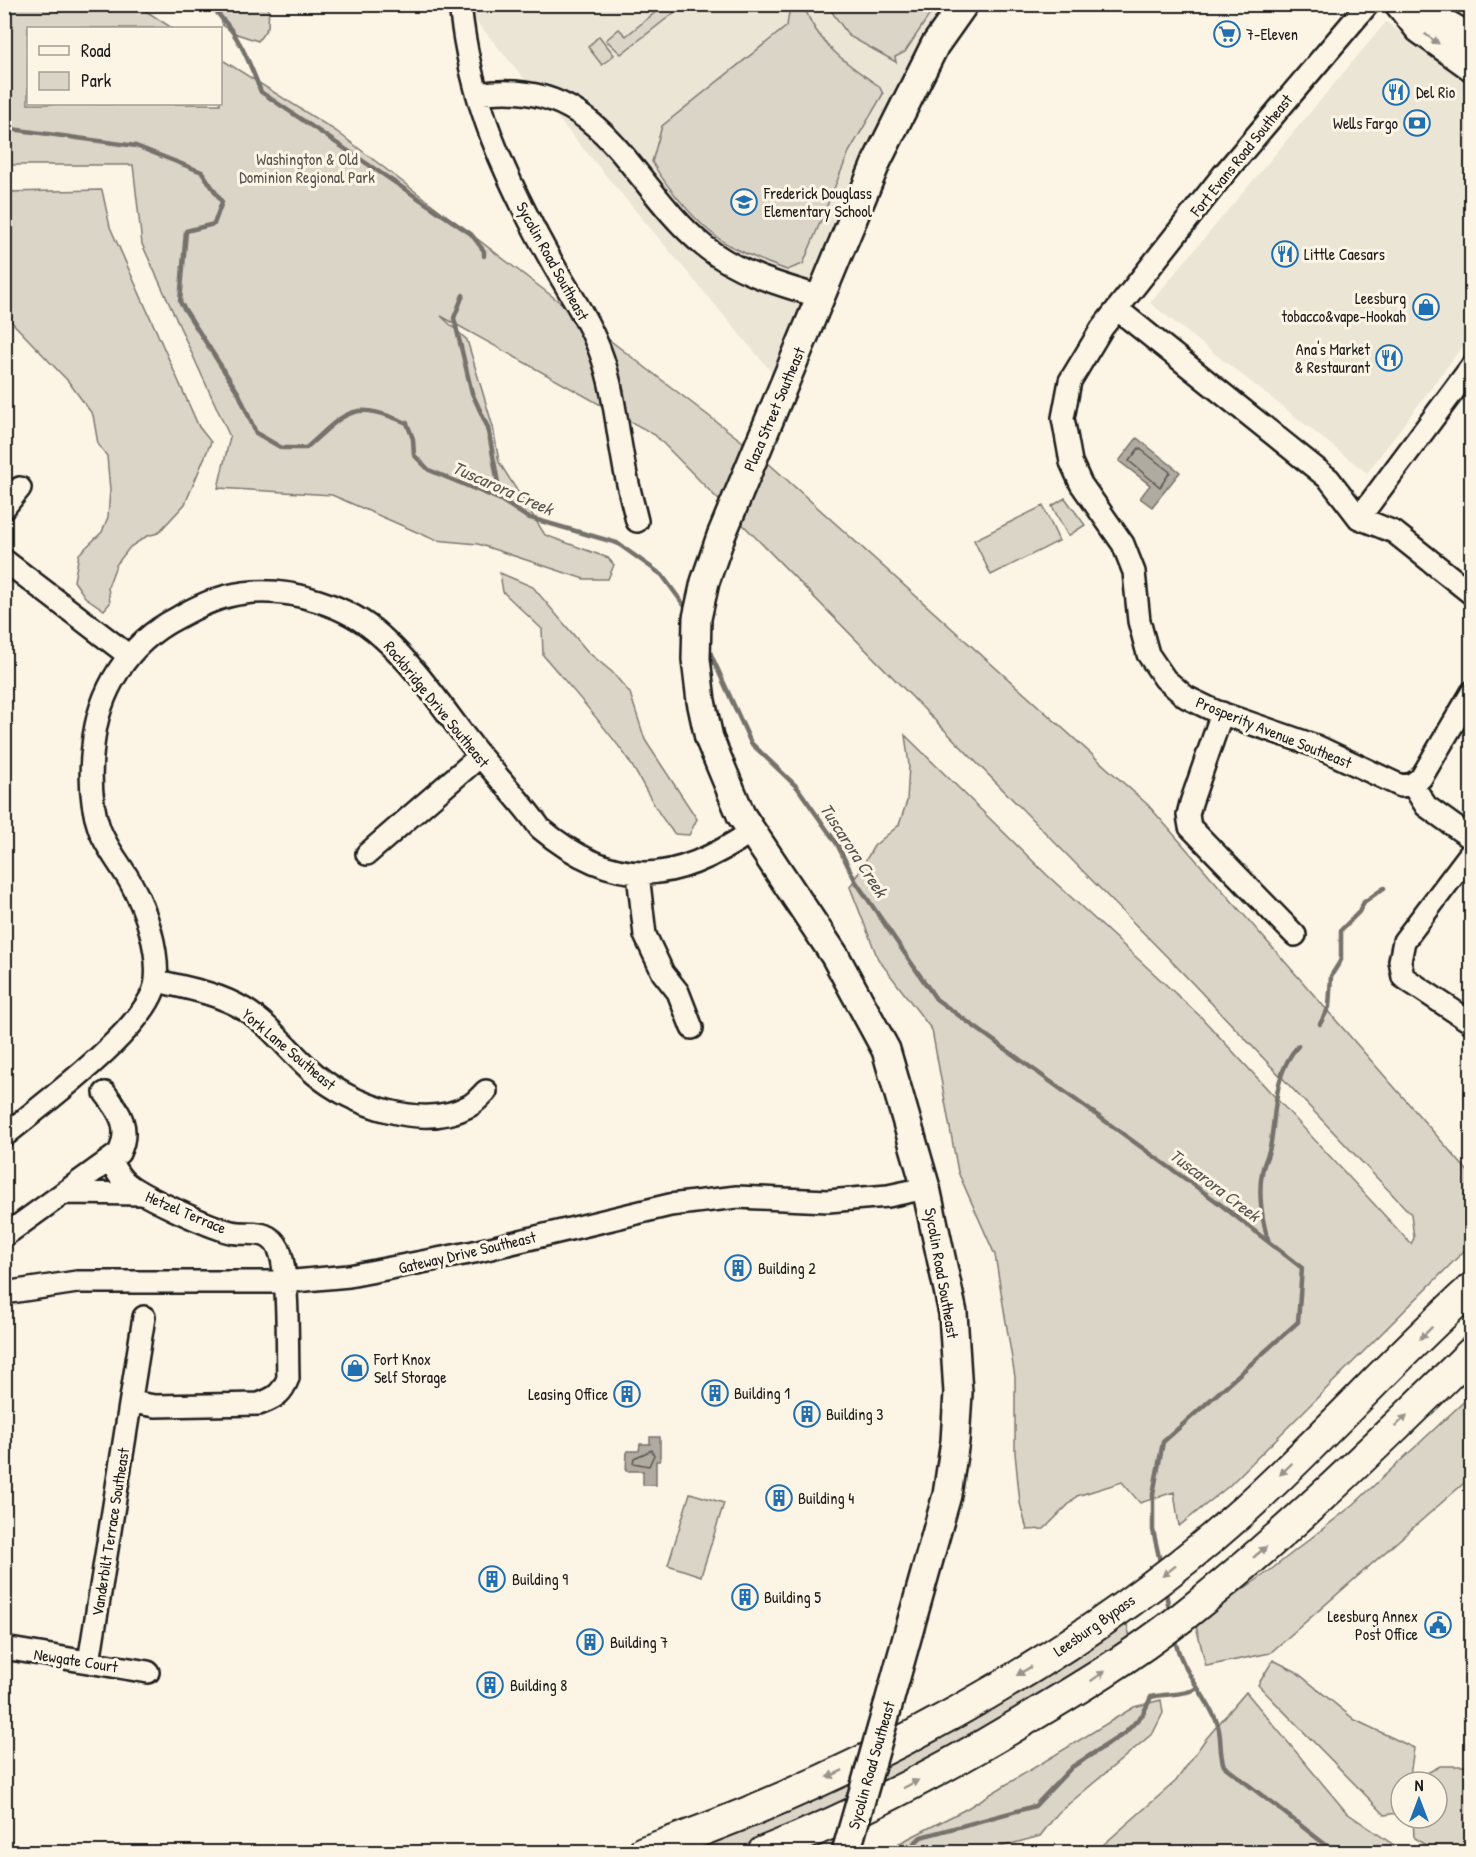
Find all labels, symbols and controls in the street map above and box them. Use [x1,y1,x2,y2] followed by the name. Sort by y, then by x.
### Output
[1212,19,1242,49] supermarket icon: 7-Eleven
[1246,23,1298,45] place label: 7-Eleven
[27,27,222,105] legend
[1424,33,1440,45] one-way arrow
[81,38,111,63] text: Road
[81,68,112,93] text: Park
[1381,77,1411,107] restaurant icon: Del Rio
[1416,81,1456,103] place label: Del Rio
[1184,89,1297,221] street label: Fort Evans Road Southeast
[1402,108,1432,138] bank icon: Wells Fargo
[1333,112,1399,134] place label: Wells Fargo
[239,148,375,188] park label: Washington & Old Dominion Regional Park
[763,182,873,222] place label: Frederick Douglass Elementary School
[729,187,759,217] school or university icon: Frederick Douglass Elementary School
[511,198,595,325] street label: Sycolin Road Southeast
[1270,239,1300,269] restaurant icon: Little Caesars
[1304,243,1385,265] place label: Little Caesars
[1281,287,1406,327] place label: Leesburg tobacco&vape-Hookah
[1411,292,1441,322] shop icon: Leesburg tobacco&vape-Hookah
[1295,338,1370,378] place label: Ana's Market & Restaurant
[738,343,810,474] street label: Plaza Street Southeast
[1374,343,1404,373] restaurant icon: Ana's Market & Restaurant
[449,455,559,522] water label: Tuscarora Creek
[379,636,495,772] street label: Rockbridge Drive Southeast
[1193,691,1356,774] street label: Prosperity Avenue Southeast
[814,798,895,903] water label: Tuscarora Creek
[237,1003,341,1095] street label: York Lane Southeast
[1165,1143,1267,1228] water label: Tuscarora Creek
[142,1185,230,1239] street label: Hetzel Terrace
[920,1206,964,1340] street label: Sycolin Road Southeast
[396,1225,538,1279] street label: Gateway Drive Southeast
[723,1253,753,1283] building icon: Building 2
[758,1257,816,1279] place label: Building 2
[1419,1325,1433,1339] one-way arrow
[373,1348,447,1388] place label: Fort Knox Self Storage
[340,1353,370,1383] shop icon: Fort Knox Self Storage
[700,1378,730,1408] building icon: Building 1
[612,1379,642,1409] building icon: Leasing Office
[734,1382,790,1404] place label: Building 1
[528,1383,609,1405] place label: Leasing Office
[792,1399,822,1429] building icon: Building 3
[826,1403,883,1425] place label: Building 3
[1393,1414,1408,1428] one-way arrow
[86,1446,134,1618] street label: Vanderbilt Terrace Southeast
[1279,1462,1294,1476] one-way arrow
[764,1483,794,1513] building icon: Building 4
[798,1487,854,1509] place label: Building 4
[1252,1545,1268,1558] one-way arrow
[477,1564,507,1594] building icon: Building 9
[1161,1564,1177,1577] one-way arrow
[512,1568,568,1590] place label: Building 9
[730,1582,760,1612] building icon: Building 5
[764,1586,821,1608] place label: Building 5
[1049,1589,1139,1661] street label: Leesburg Bypass
[1327,1605,1419,1645] place label: Leesburg Annex Post Office
[1423,1610,1453,1640] public building icon: Leesburg Annex Post Office
[575,1627,605,1657] building icon: Building 7
[610,1631,668,1653] place label: Building 7
[33,1643,120,1678] street label: Newgate Court
[1016,1665,1032,1676] one-way arrow
[475,1670,505,1700] building icon: Building 8
[1090,1671,1106,1682] one-way arrow
[510,1674,567,1696] place label: Building 8
[842,1698,900,1832] street label: Sycolin Road Southeast
[826,1769,843,1778] one-way arrow
[1389,1770,1449,1830] north arrow
[1415,1774,1424,1796] text: N
[903,1779,920,1789] one-way arrow

